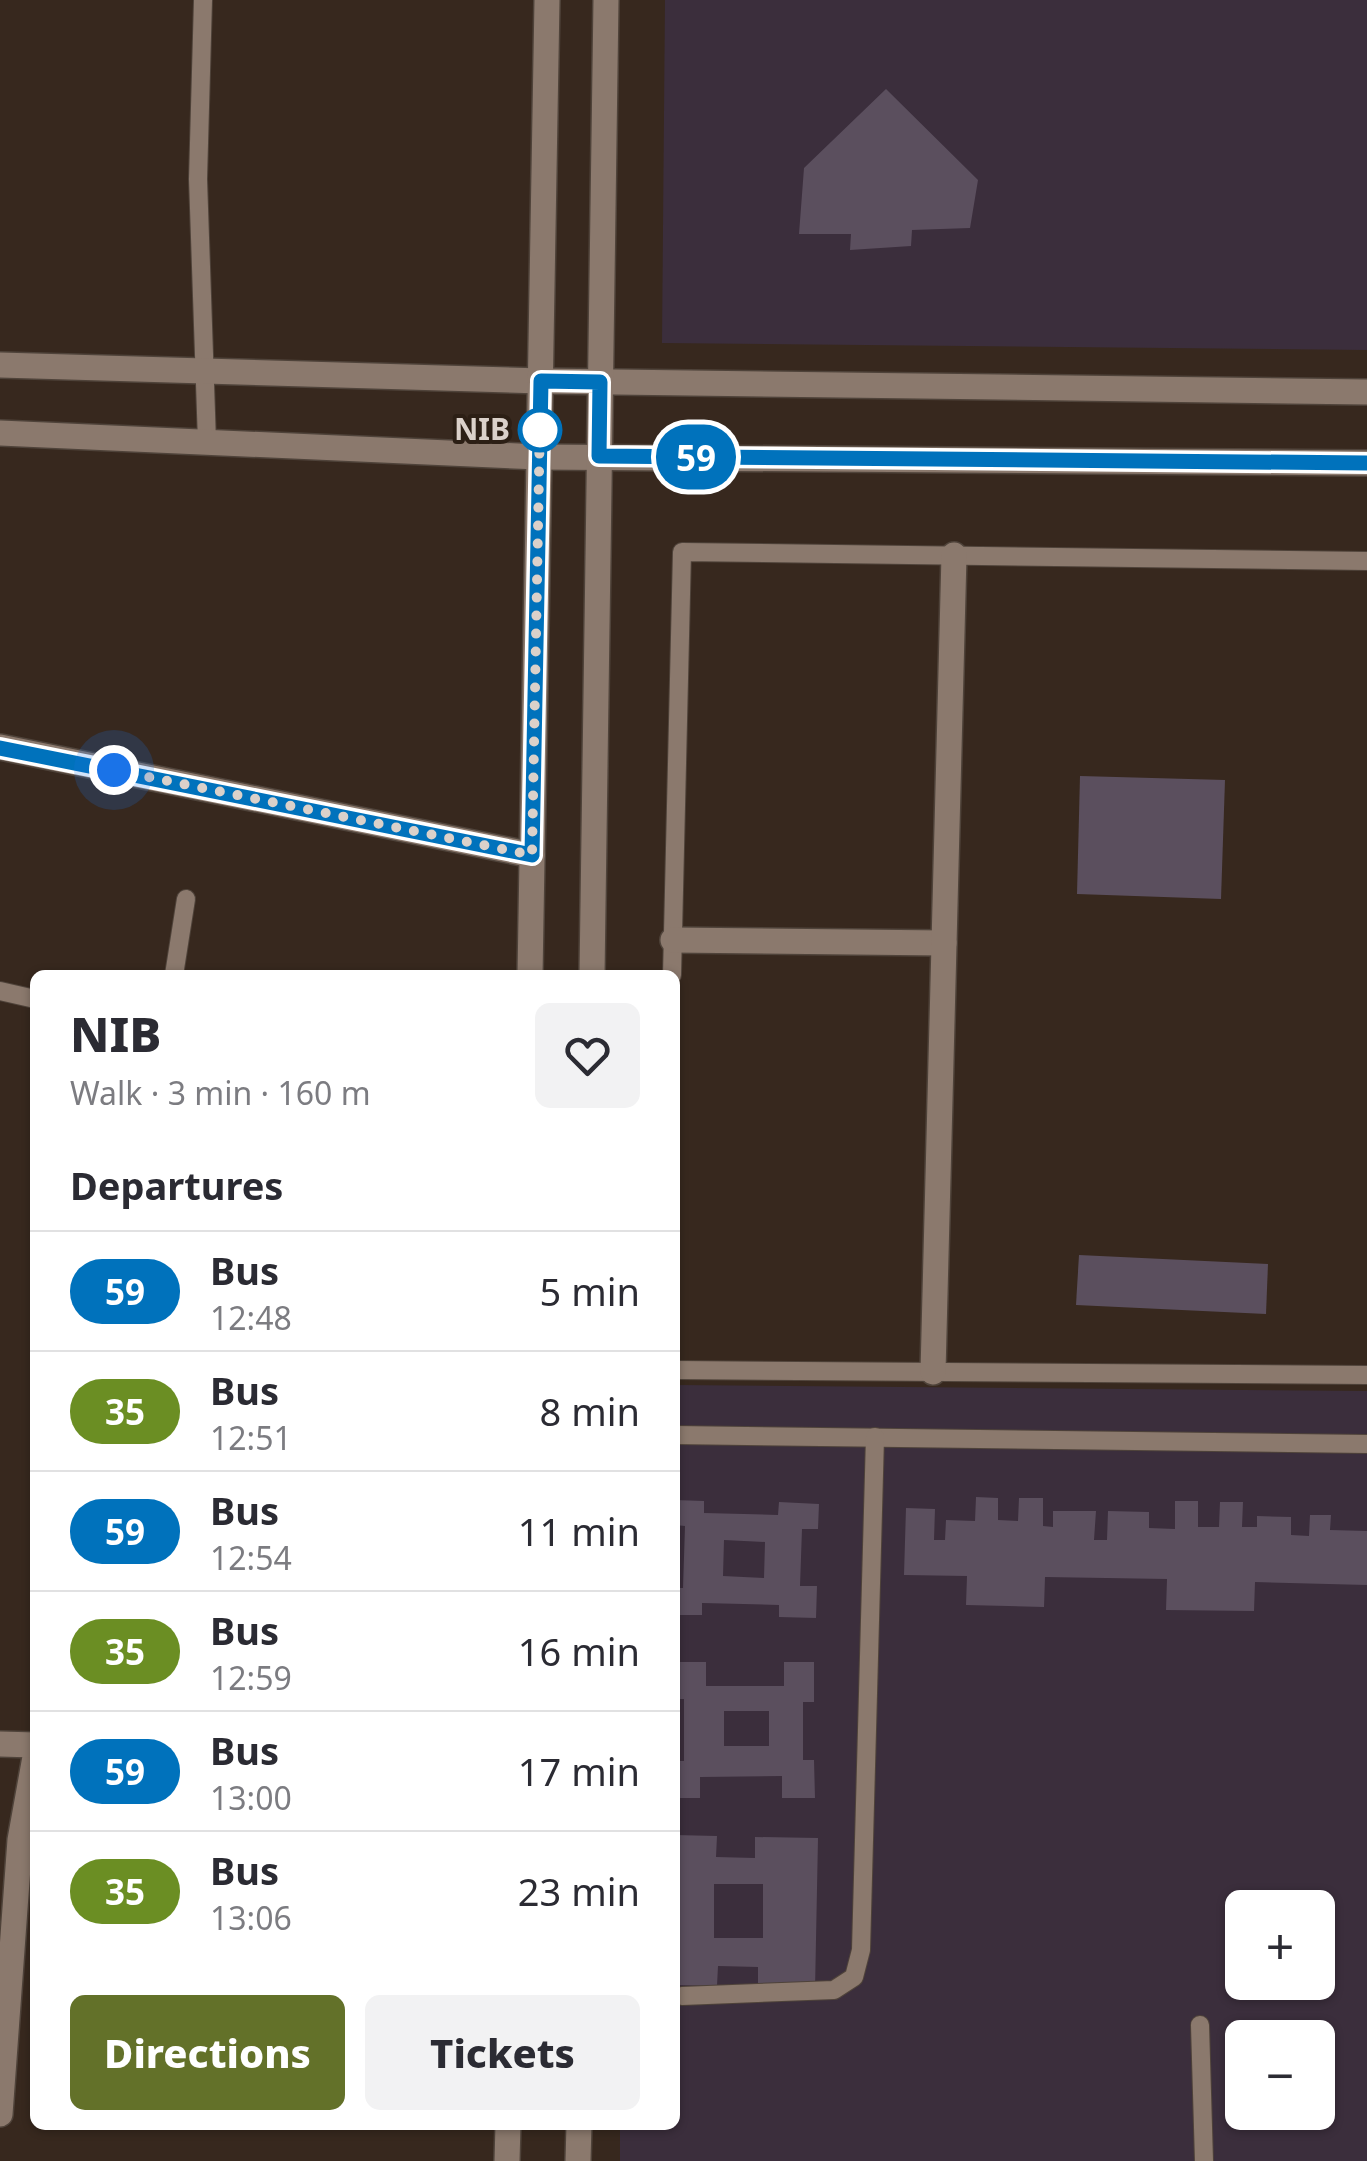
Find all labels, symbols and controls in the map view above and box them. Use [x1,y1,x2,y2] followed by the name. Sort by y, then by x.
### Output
[454,408,510,449] place label: NIB
[519,409,561,451] marker: NIB
[651,424,741,490] line badge: 59
[676,434,716,481] text: 59
[89,745,139,795] your location
[70,1001,161,1066] text: NIB
[535,1003,640,1108] button: heart
[70,1071,371,1114] text: Walk · 3 min · 160 m
[70,1159,283,1211] text: Departures
[210,1244,279,1296] text: Bus
[540,1265,640,1317] text: 5 min
[105,1268,145,1315] text: 59
[210,1296,292,1339] text: 12:48
[210,1364,279,1416] text: Bus
[540,1385,640,1437] text: 8 min
[105,1388,145,1435] text: 35
[210,1416,292,1459] text: 12:51
[210,1484,279,1536] text: Bus
[518,1505,640,1557] text: 11 min
[105,1508,145,1555] text: 59
[210,1536,292,1579] text: 12:54
[210,1604,279,1656] text: Bus
[518,1625,640,1677] text: 16 min
[105,1628,145,1675] text: 35
[210,1656,292,1699] text: 12:59
[210,1724,279,1776] text: Bus
[518,1745,640,1797] text: 17 min
[105,1748,145,1795] text: 59
[210,1776,292,1819] text: 13:00
[210,1844,279,1896] text: Bus
[518,1865,640,1917] text: 23 min
[105,1868,145,1915] text: 35
[1225,1890,1335,2130] map controls
[1225,1890,1335,2000] button: +
[210,1896,292,1939] text: 13:06
[70,1995,345,2110] button: Directions
[365,1995,640,2110] button: Tickets
[1225,2020,1335,2130] button: −

